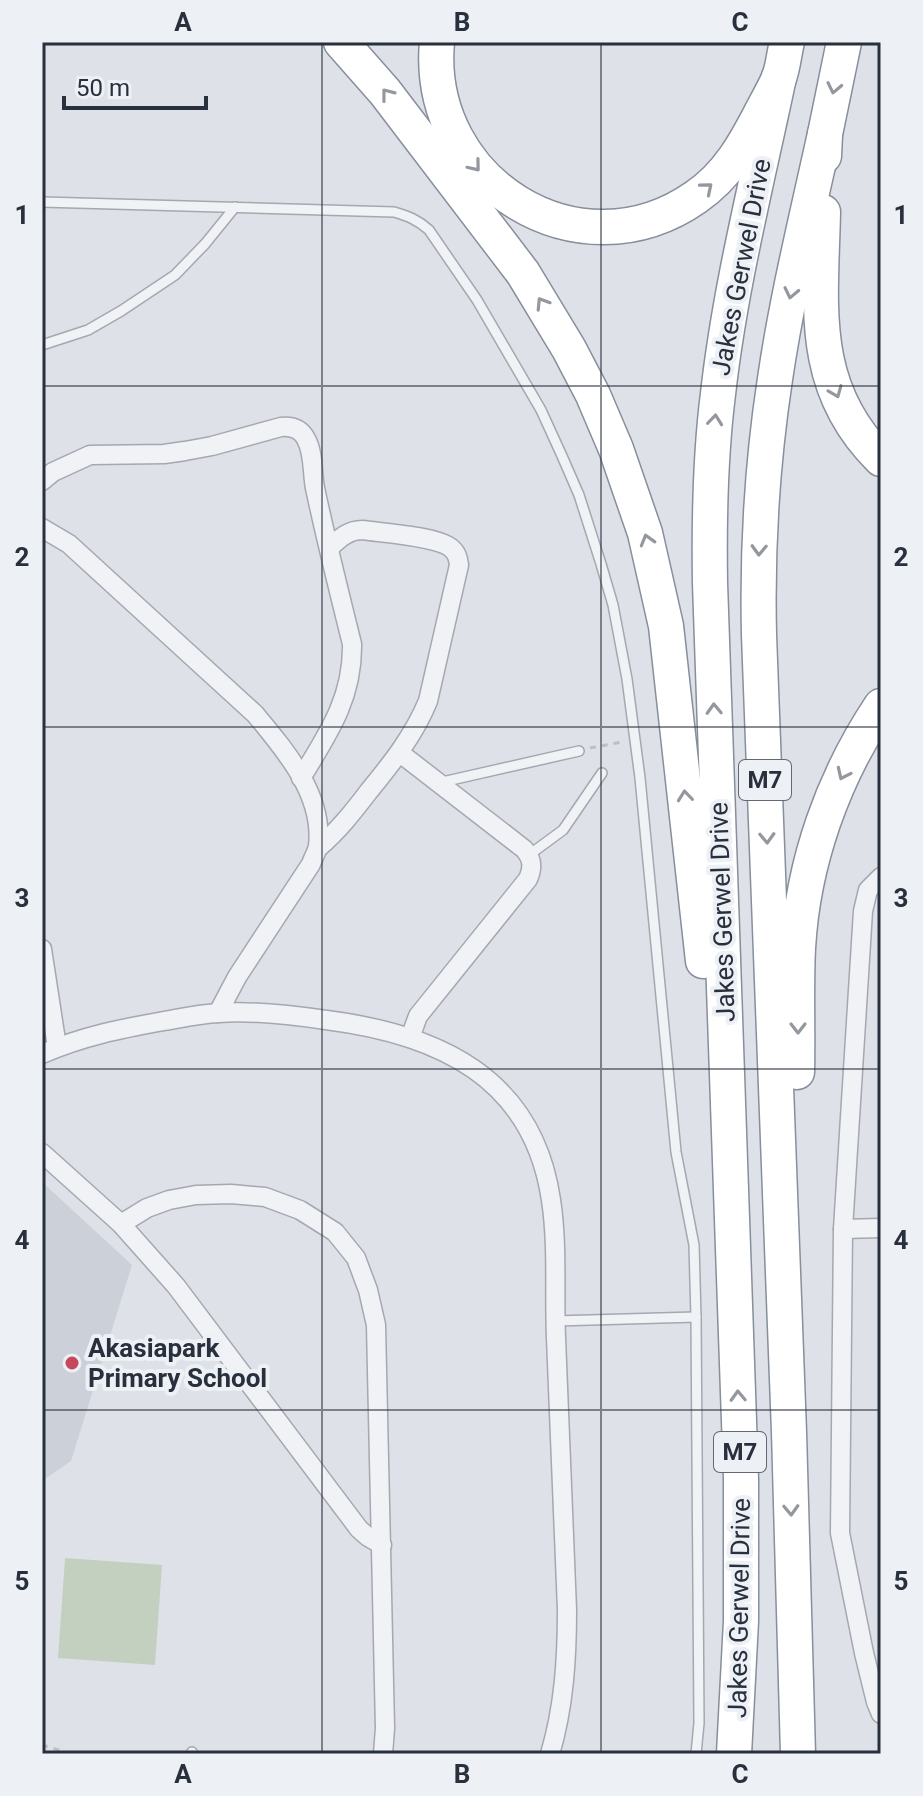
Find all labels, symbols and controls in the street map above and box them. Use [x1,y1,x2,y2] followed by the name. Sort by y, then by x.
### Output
[174,7,192,37] text: A
[454,7,470,37] text: B
[731,7,749,37] text: C
[64,60,206,110] scale bar
[76,74,130,102] text: 50 m
[826,81,843,94] one-way arrow
[382,88,396,103] one-way arrow
[705,156,777,378] street label: Jakes Gerwel Drive
[465,157,480,172] one-way arrow
[698,183,712,198] one-way arrow
[15,200,29,230] text: 1
[894,200,908,230] text: 1
[783,285,800,299] one-way arrow
[536,297,552,312] one-way arrow
[826,384,843,398] one-way arrow
[706,413,723,426] one-way arrow
[640,533,656,547] one-way arrow
[15,542,29,572] text: 2
[894,542,908,572] text: 2
[751,544,768,557] one-way arrow
[706,702,723,715] one-way arrow
[739,760,791,800] road number: M7
[837,766,853,781] one-way arrow
[677,789,694,802] one-way arrow
[703,801,741,1023] street label: Jakes Gerwel Drive
[758,832,775,845] one-way arrow
[15,883,29,913] text: 3
[894,883,908,913] text: 3
[789,1022,806,1035] one-way arrow
[15,1225,30,1255] text: 4
[894,1225,909,1255] text: 4
[88,1333,267,1393] place label: Akasiapark Primary School
[63,1354,81,1372] marker: Akasiapark Primary School
[730,1389,747,1402] one-way arrow
[714,1432,766,1472] road number: M7
[722,1498,756,1718] street label: Jakes Gerwel Drive
[783,1504,800,1517] one-way arrow
[15,1566,29,1596] text: 5
[894,1566,908,1596] text: 5
[174,1759,192,1789] text: A
[454,1759,470,1789] text: B
[731,1759,749,1789] text: C

